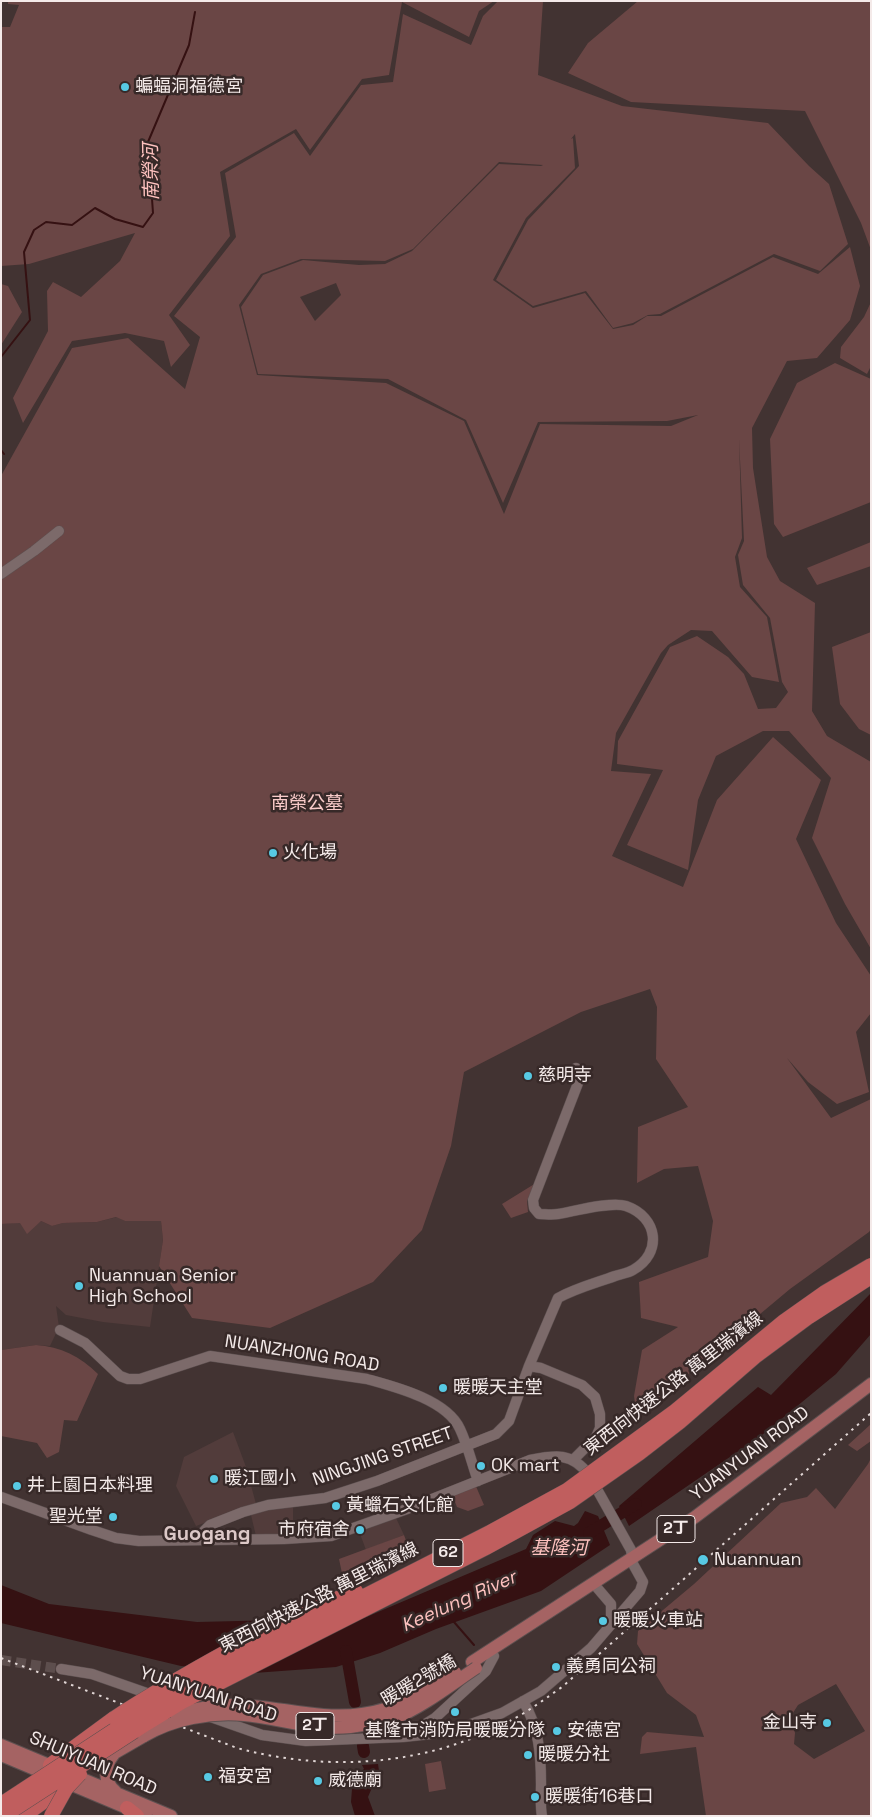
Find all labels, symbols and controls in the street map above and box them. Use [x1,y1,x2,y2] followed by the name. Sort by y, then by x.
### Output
[135,76,243,98] place label: 蝙蝠洞福德宮
[119,81,131,93] marker: 蝙蝠洞福德宮
[140,143,164,201] water label: 南榮河
[271,793,343,815] park label: 南榮公墓
[283,842,337,864] place label: 火化場
[267,847,279,859] marker: 火化場
[538,1065,592,1087] place label: 慈明寺
[522,1070,534,1082] marker: 慈明寺
[89,1265,236,1308] place label: Nuannuan Senior High School
[73,1280,85,1292] marker: Nuannuan Senior High School
[580,1308,768,1460] street label: 東西向快速公路 萬里瑞濱線
[223,1331,381,1377] street label: NUANZHONG ROAD
[453,1377,543,1399] place label: 暖暖天主堂
[437,1382,449,1394] marker: 暖暖天主堂
[686,1402,814,1506] street label: YUANYUAN ROAD
[310,1423,456,1491] street label: NINGJING STREET
[491,1455,560,1477] place label: OK mart
[475,1460,487,1472] marker: OK mart
[224,1468,296,1490] place label: 暖江國小
[208,1473,220,1485] marker: 暖江國小
[27,1475,153,1497] place label: 井上園日本料理
[11,1480,23,1492] marker: 井上園日本料理
[346,1495,454,1517] place label: 黃蠟石文化館
[330,1500,342,1512] marker: 黃蠟石文化館
[49,1506,103,1528] place label: 聖光堂
[107,1511,119,1523] marker: 聖光堂
[657,1516,695,1542] road number: 2丁
[278,1519,350,1541] place label: 市府宿舍
[163,1523,251,1547] district label: Guogang
[354,1524,366,1536] marker: 市府宿舍
[216,1538,422,1658] street label: 東西向快速公路 萬里瑞濱線
[531,1538,587,1560] water label: 基隆河
[433,1540,463,1566] road number: 62
[714,1549,802,1571] place label: Nuannuan
[696,1553,710,1567] marker: Nuannuan
[398,1566,520,1638] water label: Keelung River
[613,1610,703,1632] place label: 暖暖火車站
[597,1615,609,1627] marker: 暖暖火車站
[378,1651,460,1711] street label: 暖暖2號橋
[566,1656,656,1678] place label: 義勇同公祠
[550,1661,562,1673] marker: 義勇同公祠
[137,1663,279,1727] street label: YUANYUAN ROAD
[449,1706,461,1718] marker: 基隆市消防局暖暖分隊
[296,1712,334,1740] road number: 2丁
[763,1712,817,1734] place label: 金山寺
[821,1717,833,1729] marker: 金山寺
[365,1720,545,1742] place label: 基隆市消防局暖暖分隊
[567,1720,621,1742] place label: 安德宮
[551,1725,563,1737] marker: 安德宮
[26,1727,160,1801] street label: SHUIYUAN ROAD
[538,1744,610,1766] place label: 暖暖分社
[522,1749,534,1761] marker: 暖暖分社
[218,1766,272,1788] place label: 福安宮
[328,1770,382,1792] place label: 威德廟
[202,1771,214,1783] marker: 福安宮
[312,1775,324,1787] marker: 威德廟
[545,1786,654,1808] place label: 暖暖街16巷口
[529,1791,541,1803] marker: 暖暖街16巷口

